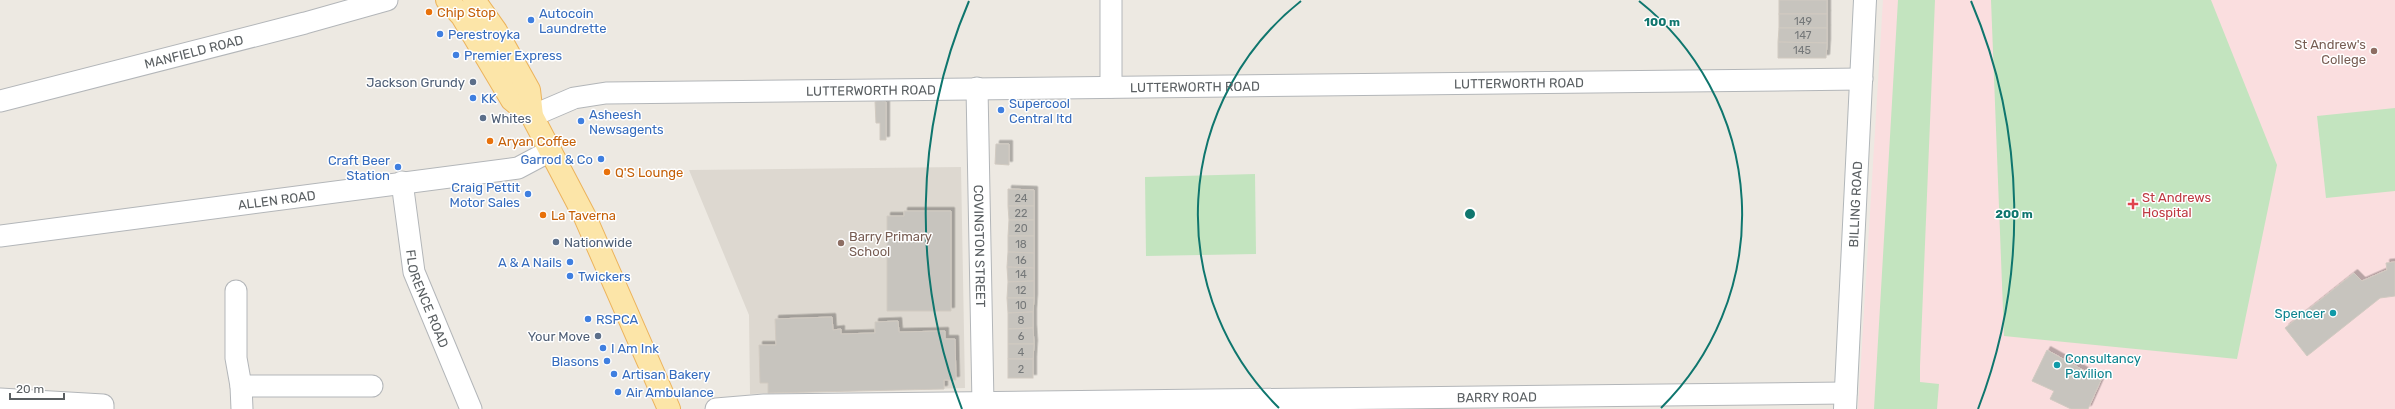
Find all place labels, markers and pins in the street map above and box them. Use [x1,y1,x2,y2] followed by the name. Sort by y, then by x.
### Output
[437,5,496,20] place label: Chip Stop
[539,6,606,36] place label: Autocoin Laundrette
[424,7,434,17] marker: Chip Stop
[526,15,536,25] marker: Autocoin Laundrette
[448,27,520,42] place label: Perestroyka
[435,29,445,39] marker: Perestroyka
[2294,37,2366,68] place label: St Andrew's College
[2369,46,2379,56] marker: St Andrew's College
[464,48,563,63] place label: Premier Express
[451,50,461,60] marker: Premier Express
[366,75,465,90] place label: Jackson Grundy
[468,77,478,87] marker: Jackson Grundy
[481,91,497,106] place label: KK
[468,93,478,103] marker: KK
[1009,96,1072,126] place label: Supercool Central ltd
[996,105,1006,115] marker: Supercool Central ltd
[589,107,664,138] place label: Asheesh Newsagents
[491,111,532,126] place label: Whites
[478,113,488,123] marker: Whites
[576,116,586,126] marker: Asheesh Newsagents
[498,134,576,149] place label: Aryan Coffee
[485,136,495,146] marker: Aryan Coffee
[521,152,593,167] place label: Garrod & Co
[328,153,390,183] place label: Craft Beer Station
[596,154,606,164] marker: Garrod & Co
[393,162,403,172] marker: Craft Beer Station
[615,165,683,181] place label: Q'S Lounge
[602,167,612,177] marker: Q'S Lounge
[450,180,520,210] place label: Craig Pettit Motor Sales
[523,189,533,199] marker: Craig Pettit Motor Sales
[2142,190,2212,220] place label: St Andrews Hospital
[2127,198,2139,210] marker: St Andrews Hospital
[1463,207,1477,221] centre of rings
[551,208,616,223] place label: La Taverna
[538,210,548,220] marker: La Taverna
[849,229,932,259] place label: Barry Primary School
[564,235,632,250] place label: Nationwide
[551,237,561,247] marker: Nationwide
[836,238,846,248] marker: Barry Primary School
[498,255,562,270] place label: A & A Nails
[565,257,575,267] marker: A & A Nails
[578,269,631,284] place label: Twickers
[565,271,575,281] marker: Twickers
[2275,306,2325,321] place label: Spencer
[2328,308,2338,318] marker: Spencer
[596,312,639,327] place label: RSPCA
[583,314,593,324] marker: RSPCA
[528,329,590,344] place label: Your Move
[593,331,603,341] marker: Your Move
[611,341,659,356] place label: I Am Ink
[598,343,608,353] marker: I Am Ink
[2065,351,2141,381] place label: Consultancy Pavilion
[551,354,599,369] place label: Blasons
[602,356,612,366] marker: Blasons
[2052,360,2062,370] marker: Consultancy Pavilion
[622,367,710,382] place label: Artisan Bakery
[609,369,619,379] marker: Artisan Bakery
[626,385,714,400] place label: Air Ambulance
[613,387,623,397] marker: Air Ambulance

